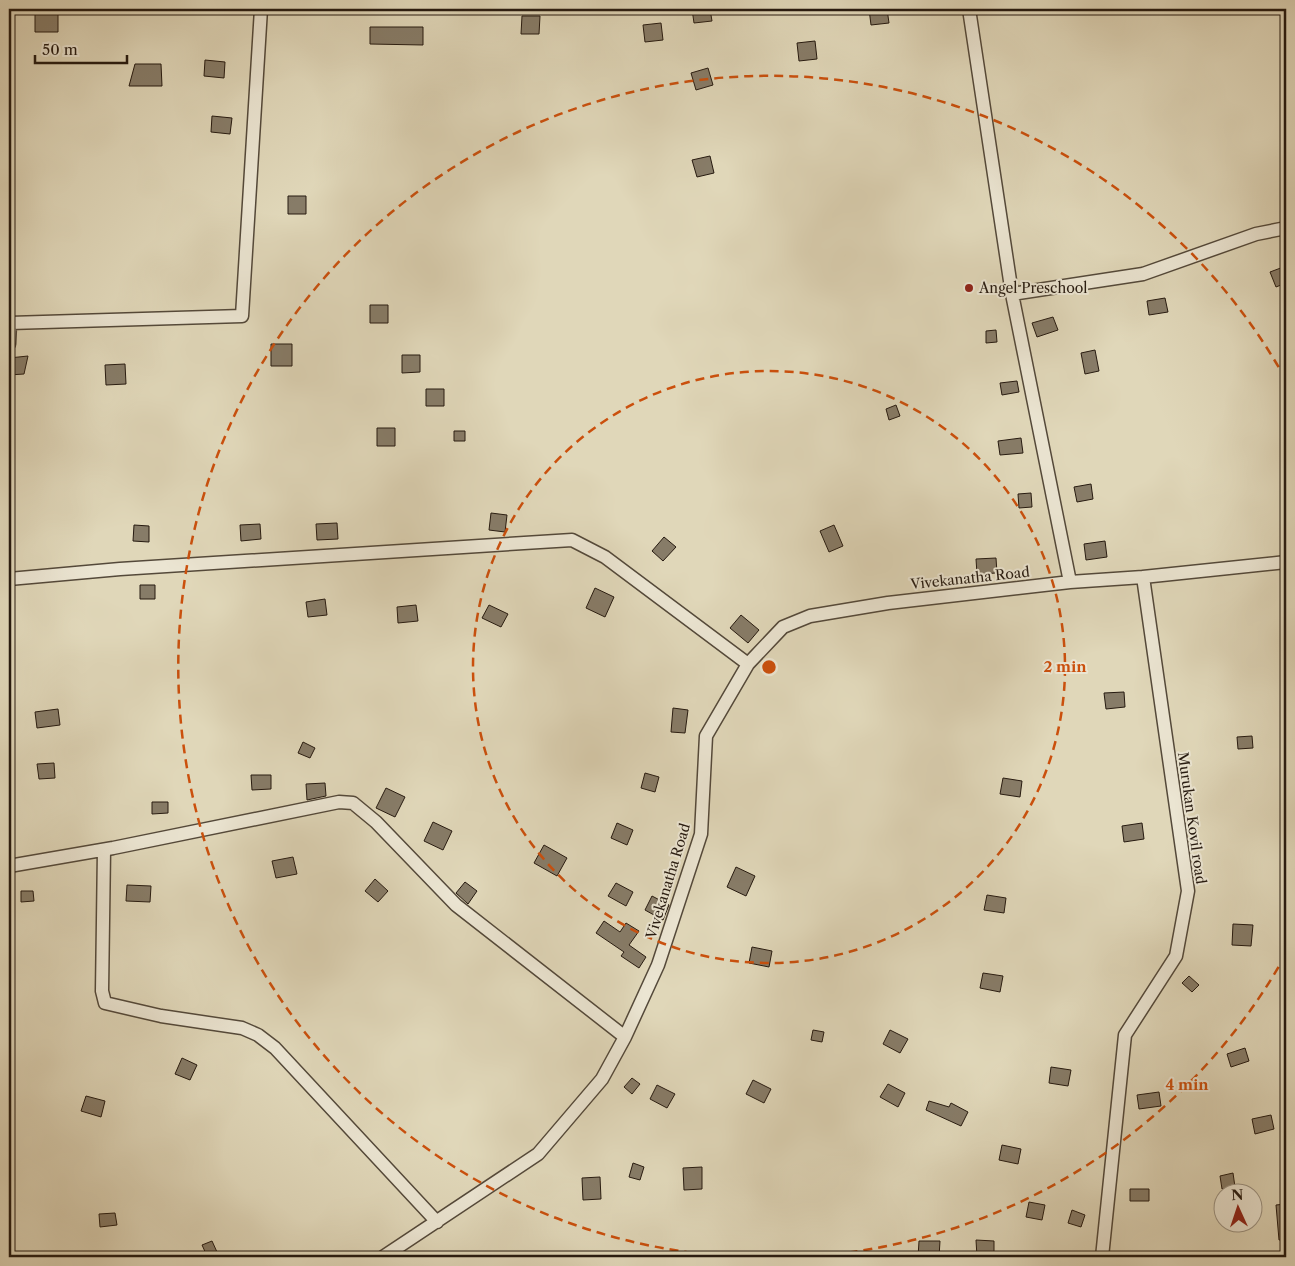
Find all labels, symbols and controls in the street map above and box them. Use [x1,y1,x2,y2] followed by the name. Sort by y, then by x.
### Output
[35,32,128,64] scale bar
[42,40,78,59] text: 50 m
[978,279,1088,297] place label: Angel Preschool
[963,282,975,294] marker: Angel Preschool
[908,563,1031,593] street label: Vivekanatha Road
[1043,657,1087,676] text: 2 min
[760,658,778,676] centre of rings
[1174,751,1210,886] street label: Murukan Kovil road
[642,821,694,942] street label: Vivekanatha Road
[1165,1075,1209,1094] text: 4 min
[1212,1184,1262,1234] north arrow
[1231,1186,1244,1204] text: N

